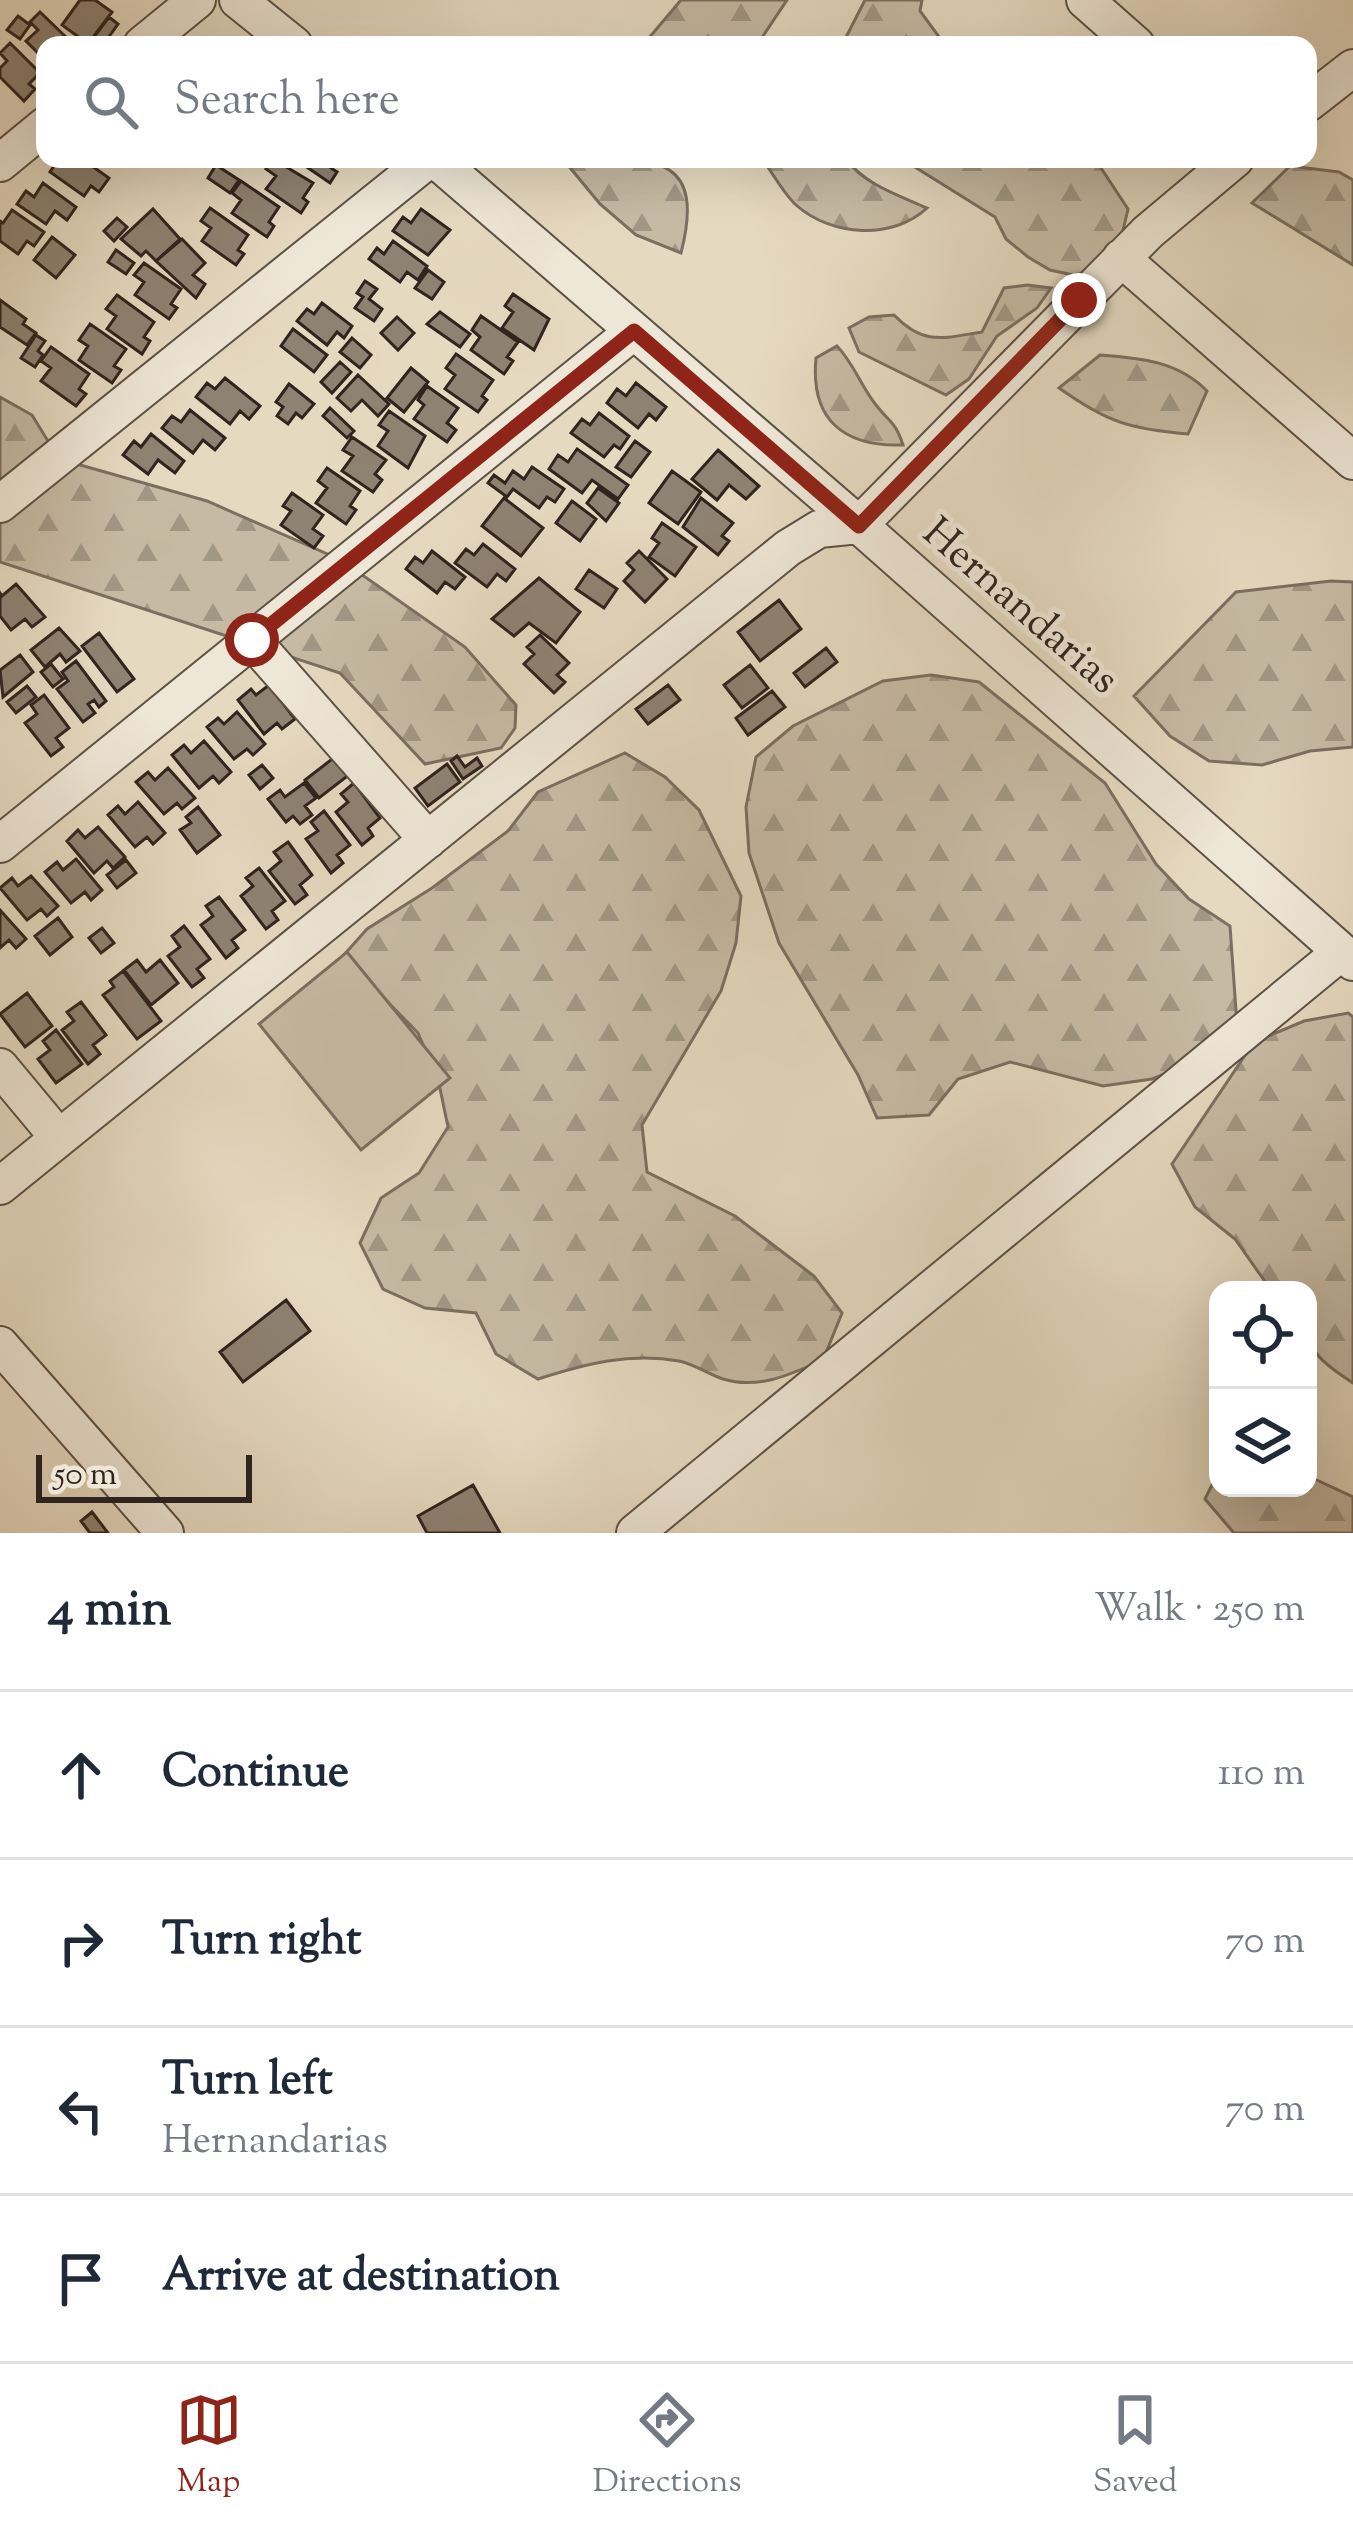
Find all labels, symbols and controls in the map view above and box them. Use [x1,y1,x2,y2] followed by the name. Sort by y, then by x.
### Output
[36,36,1317,168] search box
[78,69,144,135] icon: search
[174,70,400,135] text: Search here
[1052,273,1106,327] route end
[908,506,1130,710] street label: Hernandarias
[225,613,279,667] route start
[1209,1281,1317,1497] map controls
[1209,1281,1317,1389] button: locate
[1209,1389,1317,1497] button: layers
[36,1449,252,1502] scale bar
[54,1452,117,1500] text: 50 m
[48,1575,171,1648] text: 4 min
[1094,1583,1305,1639] text: Walk · 250 m
[48,1742,114,1808] icon: ahead
[162,1742,349,1807] text: Continue
[1218,1747,1305,1803] text: 110 m
[48,1910,114,1976] icon: right
[162,1910,361,1975] text: Turn right
[1225,1915,1305,1971] text: 70 m
[162,2050,333,2115] text: Turn left
[48,2078,114,2144] icon: left
[1225,2083,1305,2139] text: 70 m
[162,2115,388,2171] text: Hernandarias
[48,2246,114,2312] icon: arrive
[162,2246,560,2311] text: Arrive at destination
[176,2387,242,2507] tab: Map
[593,2387,742,2507] tab: Directions
[1093,2387,1177,2507] tab: Saved

